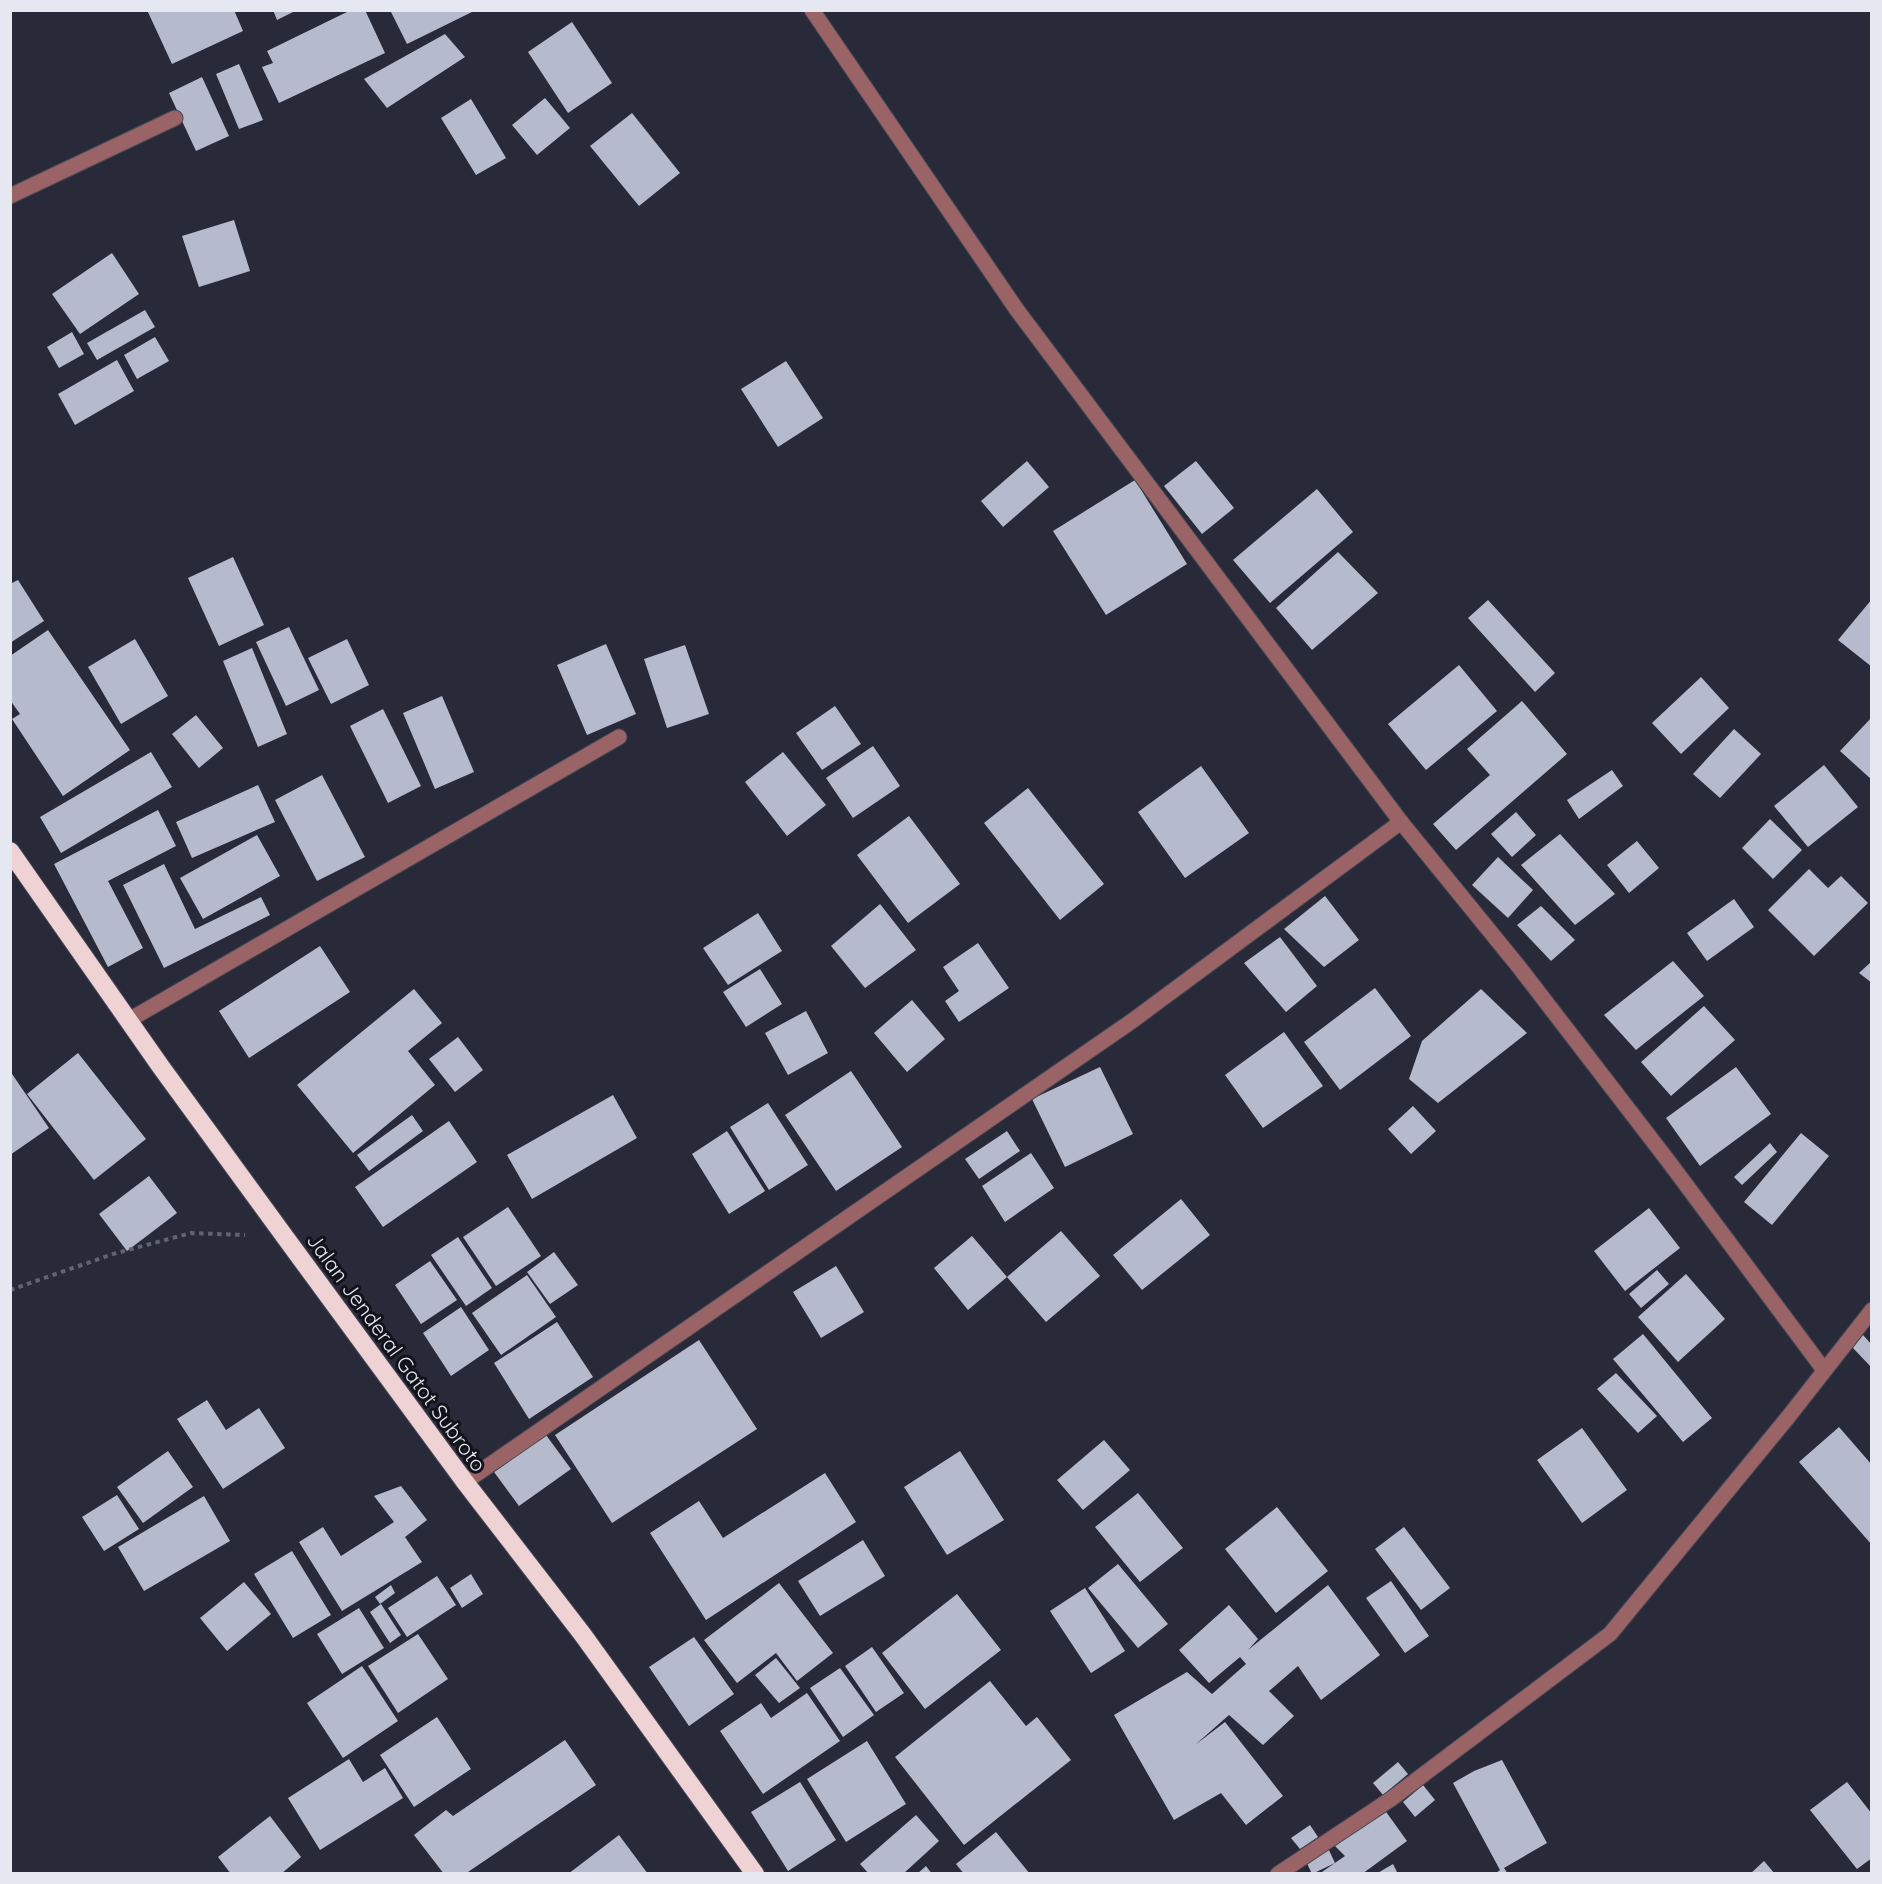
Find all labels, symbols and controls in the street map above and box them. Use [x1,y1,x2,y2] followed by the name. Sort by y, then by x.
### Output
[302,1228,492,1476] street label: Jalan Jenderal Gatot Subroto

